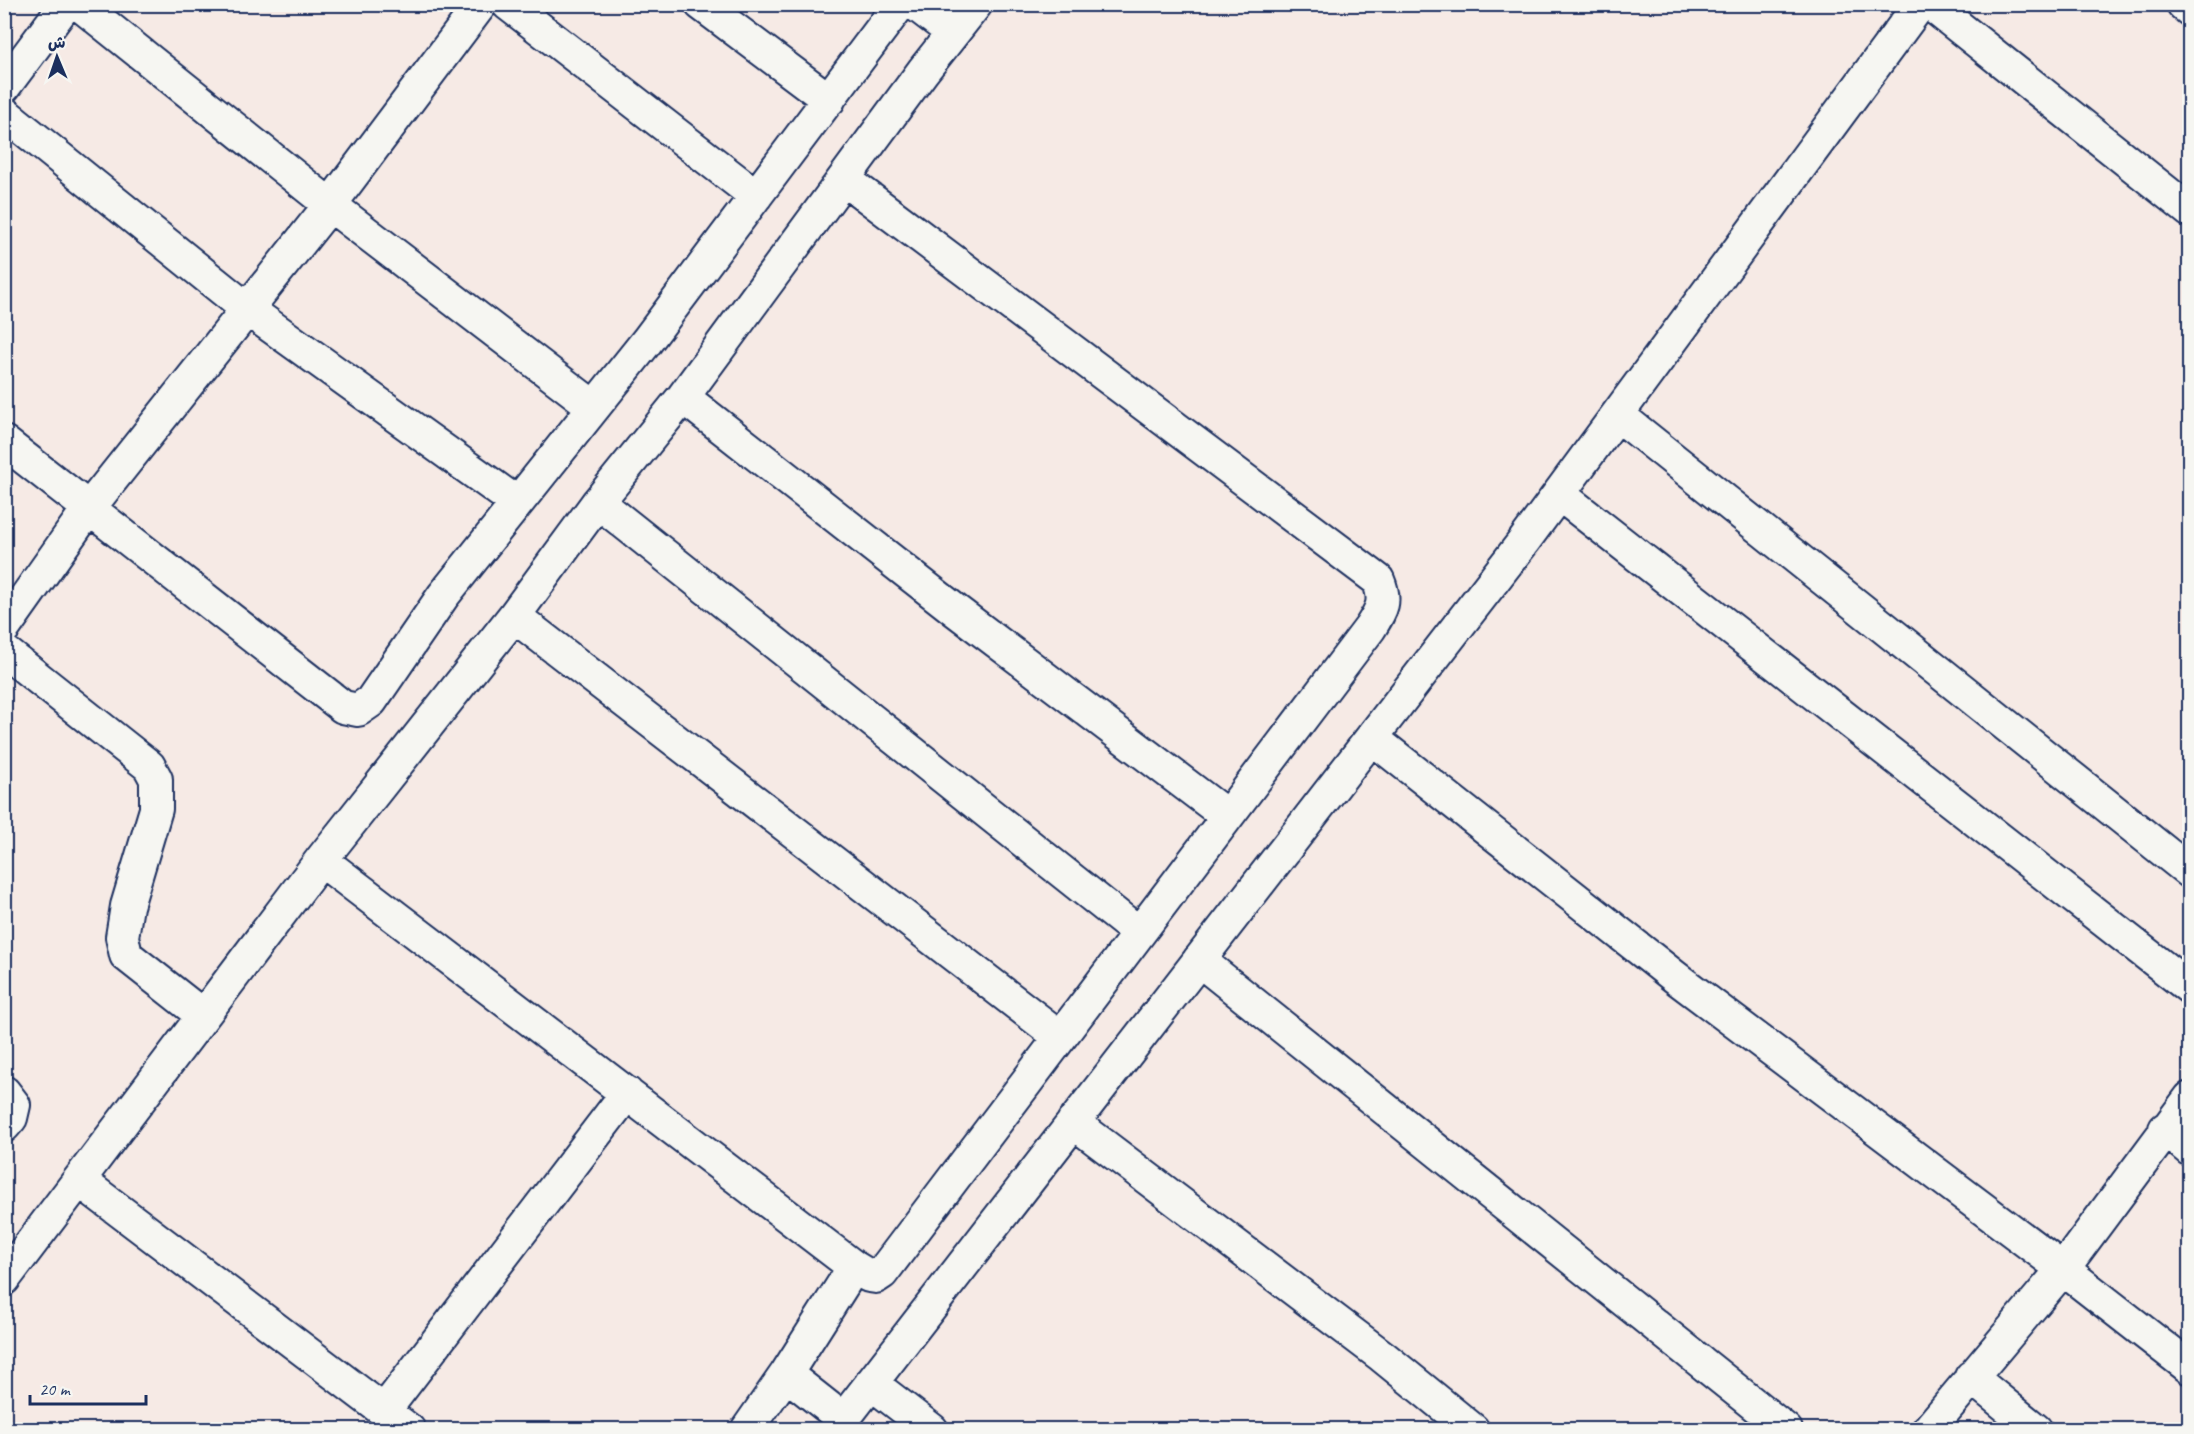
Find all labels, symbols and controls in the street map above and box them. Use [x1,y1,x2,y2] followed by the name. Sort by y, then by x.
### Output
[27,27,87,87] north arrow
[47,33,66,53] text: ش
[30,1368,146,1406] scale bar
[39,1378,72,1400] text: 20 m

